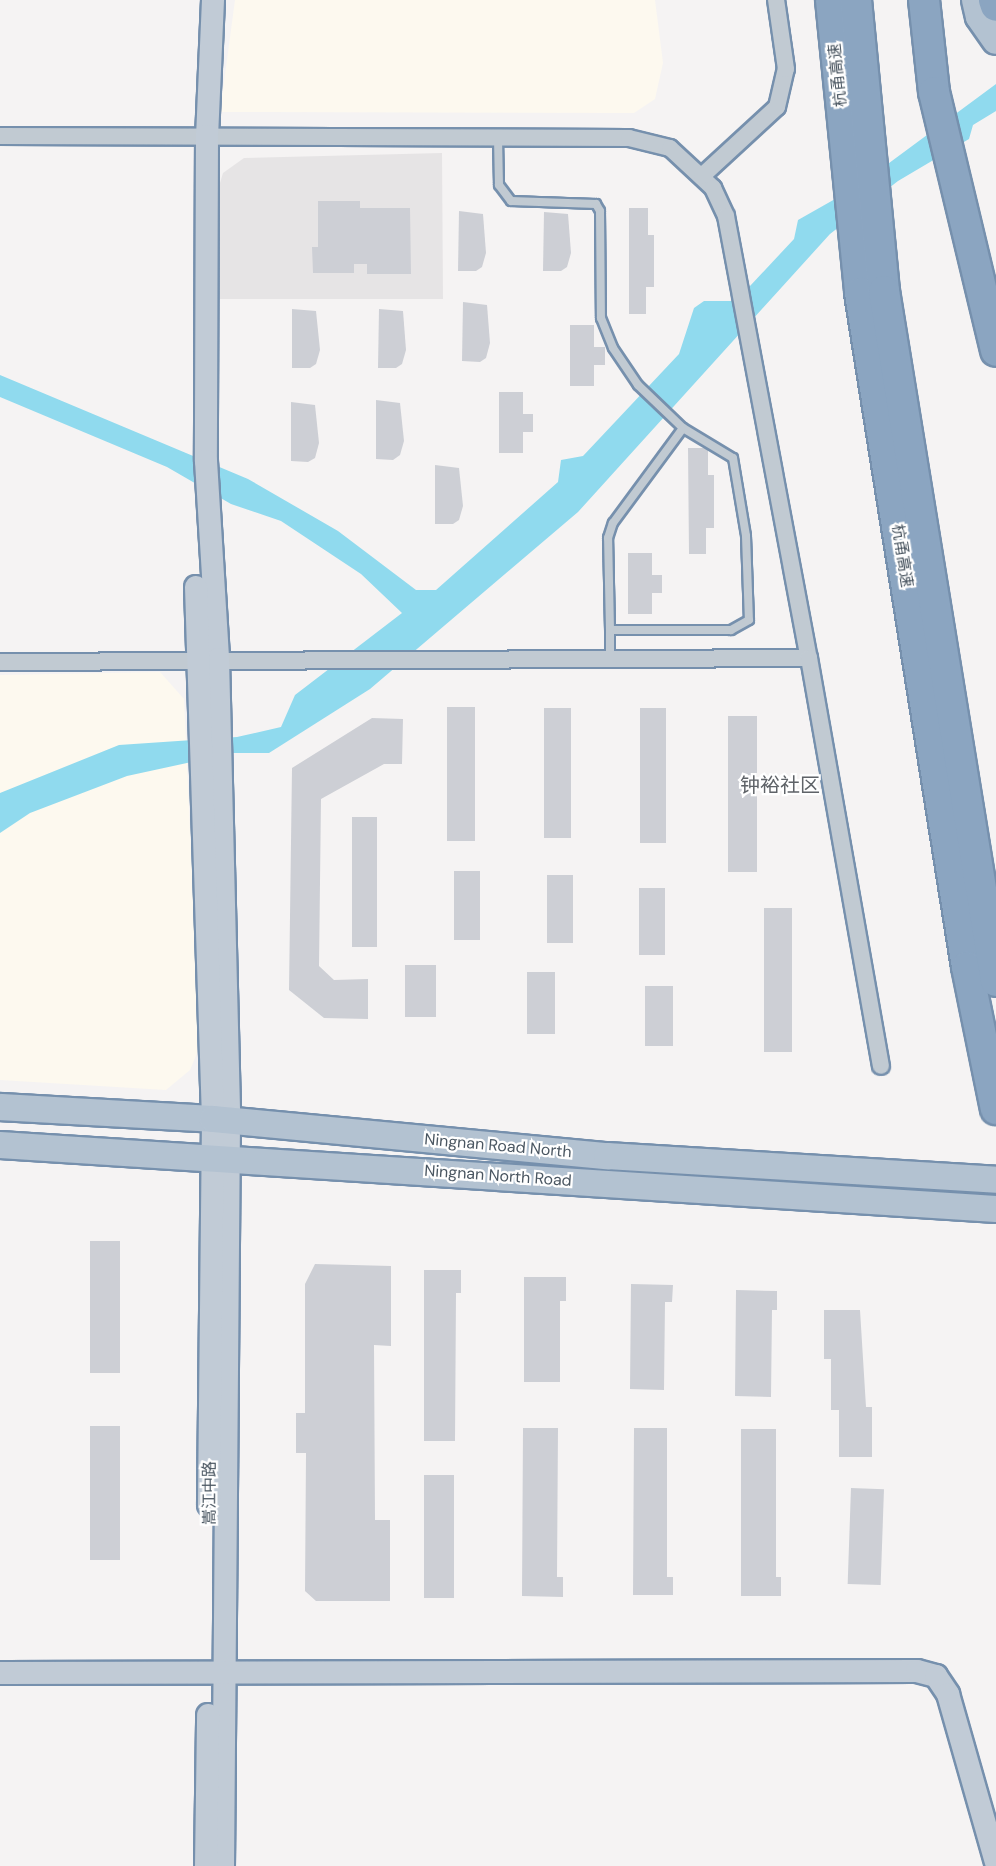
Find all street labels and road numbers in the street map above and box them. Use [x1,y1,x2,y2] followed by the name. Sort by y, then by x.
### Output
[825,42,851,108] street label: 杭甬高速
[888,523,916,589] street label: 杭甬高速
[424,1130,572,1162] street label: Ningnan Road North
[424,1161,572,1191] street label: Ningnan North Road
[200,1461,220,1525] street label: 嵩江中路

